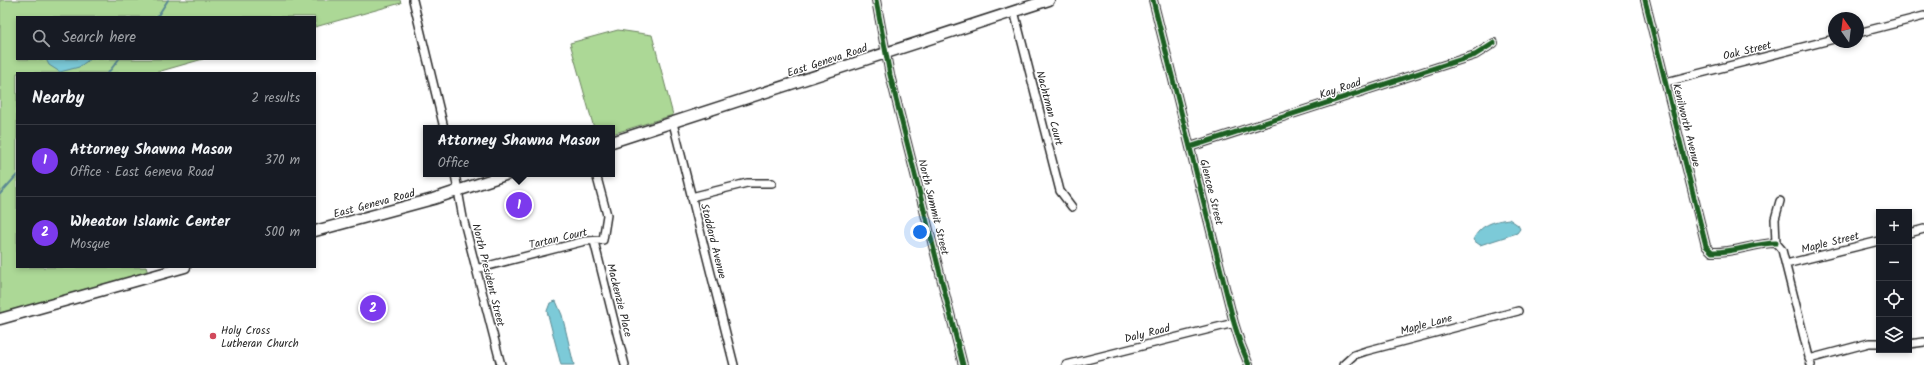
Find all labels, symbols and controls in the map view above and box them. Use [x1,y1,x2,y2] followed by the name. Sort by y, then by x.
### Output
[1828,12,1864,48] north arrow
[16,16,316,60] search box
[62,26,136,50] text: Search here
[30,27,52,49] icon: search
[1721,36,1774,66] street label: Oak Street
[785,39,870,82] street label: East Geneva Road
[1030,69,1068,148] street label: Nachtman Court
[1317,74,1364,104] street label: Kay Road
[1667,82,1705,169] street label: Kenilworth Avenue
[32,85,84,112] text: Nearby
[252,88,300,109] text: 2 results
[423,125,615,177] popup
[438,129,600,153] text: Attorney Shawna Mason
[70,138,232,162] text: Attorney Shawna Mason
[43,150,47,171] text: 1
[265,150,300,171] text: 370 m
[438,153,469,174] text: Office
[912,157,954,258] street label: North Summit Street
[1194,157,1228,228] street label: Glencoe Street
[70,162,214,183] text: Office · East Geneva Road
[332,184,418,223] street label: East Geneva Road
[506,190,532,220] pin: 1
[695,202,731,281] street label: Stoddard Avenue
[1876,209,1912,353] map controls
[1876,209,1912,245] button: +
[70,210,230,234] text: Wheaton Islamic Center
[41,222,49,243] text: 2
[264,222,300,243] text: 500 m
[467,222,510,329] street label: North President Street
[910,222,930,242] your location
[527,223,590,254] street label: Tartan Court
[1799,227,1862,259] street label: Maple Street
[70,234,110,255] text: Mosque
[1876,245,1912,281] button: −
[601,262,637,339] street label: Mackenzie Place
[1876,281,1912,317] button: locate
[360,293,386,323] pin: 2
[1398,309,1454,341] street label: Maple Lane
[1876,317,1912,353] button: layers
[1122,319,1173,348] street label: Daly Road
[221,322,299,353] place label: Holy Cross Lutheran Church
[208,331,218,341] marker: Holy Cross Lutheran Church

